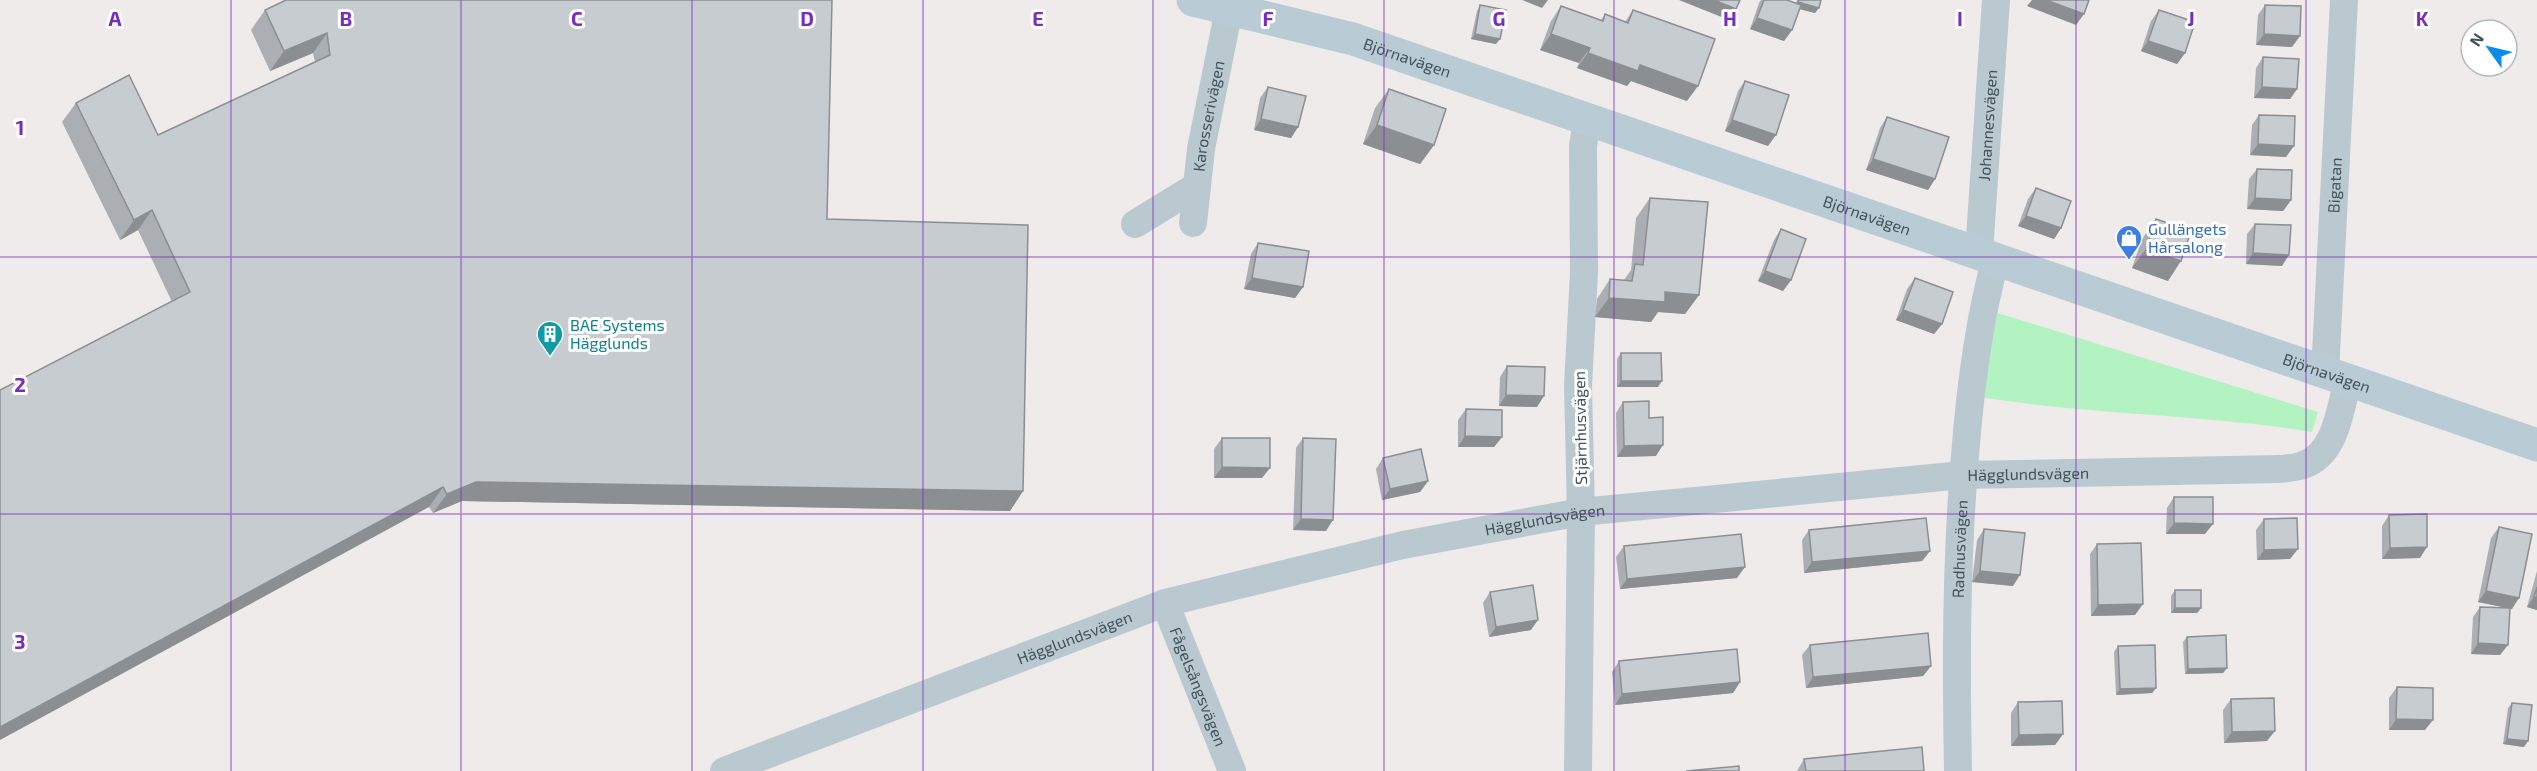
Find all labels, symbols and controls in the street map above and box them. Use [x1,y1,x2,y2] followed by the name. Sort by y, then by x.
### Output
[108,6,122,30] text: A
[340,6,352,30] text: B
[571,6,583,30] text: C
[800,6,814,30] text: D
[1032,6,1044,30] text: E
[1262,6,1274,30] text: F
[1493,6,1505,30] text: G
[1723,6,1737,30] text: H
[1957,6,1963,30] text: I
[2187,6,2195,30] text: J
[2416,6,2429,30] text: K
[2459,18,2519,78] north arrow
[2465,29,2487,49] text: N
[1361,33,1454,81] street label: Björnavägen
[1189,59,1227,173] street label: Karosserivägen
[1974,69,2000,182] street label: Johannesvägen
[16,115,24,139] text: 1
[2323,157,2345,214] street label: Bigatan
[1821,191,1913,239] street label: Björnavägen
[2148,219,2226,256] place label: Gullängets Hårsalong
[2114,223,2144,261] shop icon: Gullängets Hårsalong
[570,315,665,352] place label: BAE Systems Hägglunds
[535,319,565,357] building icon: BAE Systems Hägglunds
[2280,349,2373,396] street label: Björnavägen
[1569,371,1591,485] street label: Stjärnhusvägen
[14,372,26,396] text: 2
[1967,463,2089,484] street label: Hägglundsvägen
[1948,499,1971,598] street label: Radhusvägen
[1483,500,1606,539] street label: Hägglundsvägen
[1014,606,1135,668] street label: Hägglundsvägen
[1167,624,1231,749] street label: Fågelsångsvägen
[14,629,26,653] text: 3

